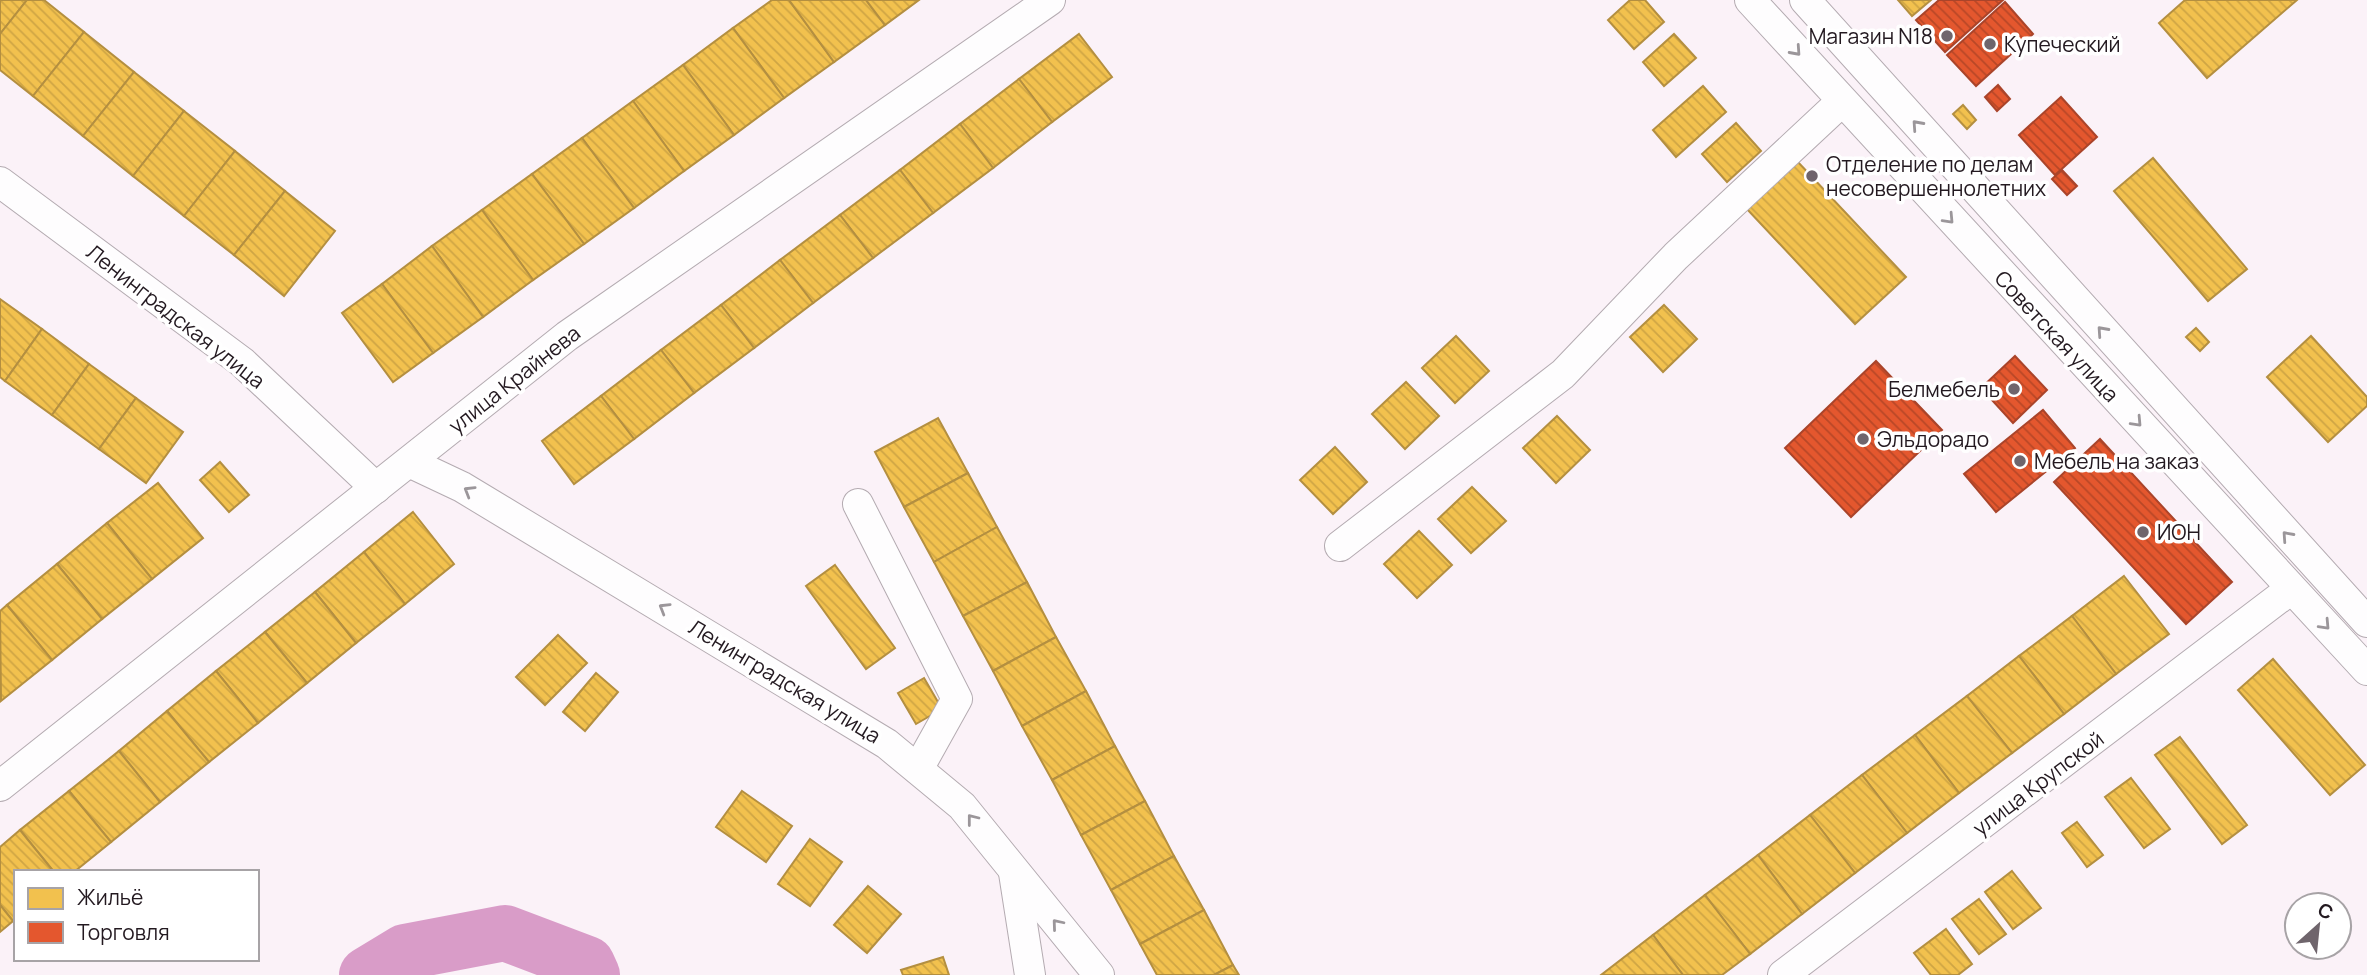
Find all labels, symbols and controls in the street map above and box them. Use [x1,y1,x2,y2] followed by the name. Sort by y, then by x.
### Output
[1809,22,1933,50] place label: Магазин N18
[1939,28,1955,44] marker: Магазин N18
[2004,30,2120,58] place label: Купеческий
[1982,36,1998,52] marker: Купеческий
[1787,43,1800,56] one-way arrow
[1913,120,1926,133] one-way arrow
[1826,150,2046,202] place label: Отделение по делам несовершеннолетних
[1804,168,1820,184] marker: Отделение по делам несовершеннолетних
[1941,211,1953,224] one-way arrow
[81,238,271,394] street label: Ленинградская улица
[1989,264,2125,408] street label: Советская улица
[442,319,586,439] street label: улица Крайнева
[2098,326,2110,339] one-way arrow
[1888,375,2000,403] place label: Белмебель
[2006,381,2022,397] marker: Белмебель
[2129,414,2141,427] one-way arrow
[1877,425,1989,453] place label: Эльдорадо
[1855,431,1871,447] marker: Эльдорадо
[2034,447,2199,475] place label: Мебель на заказ
[2012,453,2028,469] marker: Мебель на заказ
[464,486,477,499] one-way arrow
[2157,518,2201,546] place label: ИОН
[2135,524,2151,540] marker: ИОН
[2283,532,2295,545] one-way arrow
[659,603,672,616] one-way arrow
[684,613,886,749] street label: Ленинградская улица
[2316,617,2329,630] one-way arrow
[1967,725,2109,841] street label: улица Крупской
[968,814,981,827] one-way arrow
[14,870,259,961] legend
[77,883,143,911] text: Жильё
[2283,891,2353,961] north arrow
[2314,896,2338,926] text: С
[77,918,170,946] text: Торговля
[1052,919,1065,931] one-way arrow

